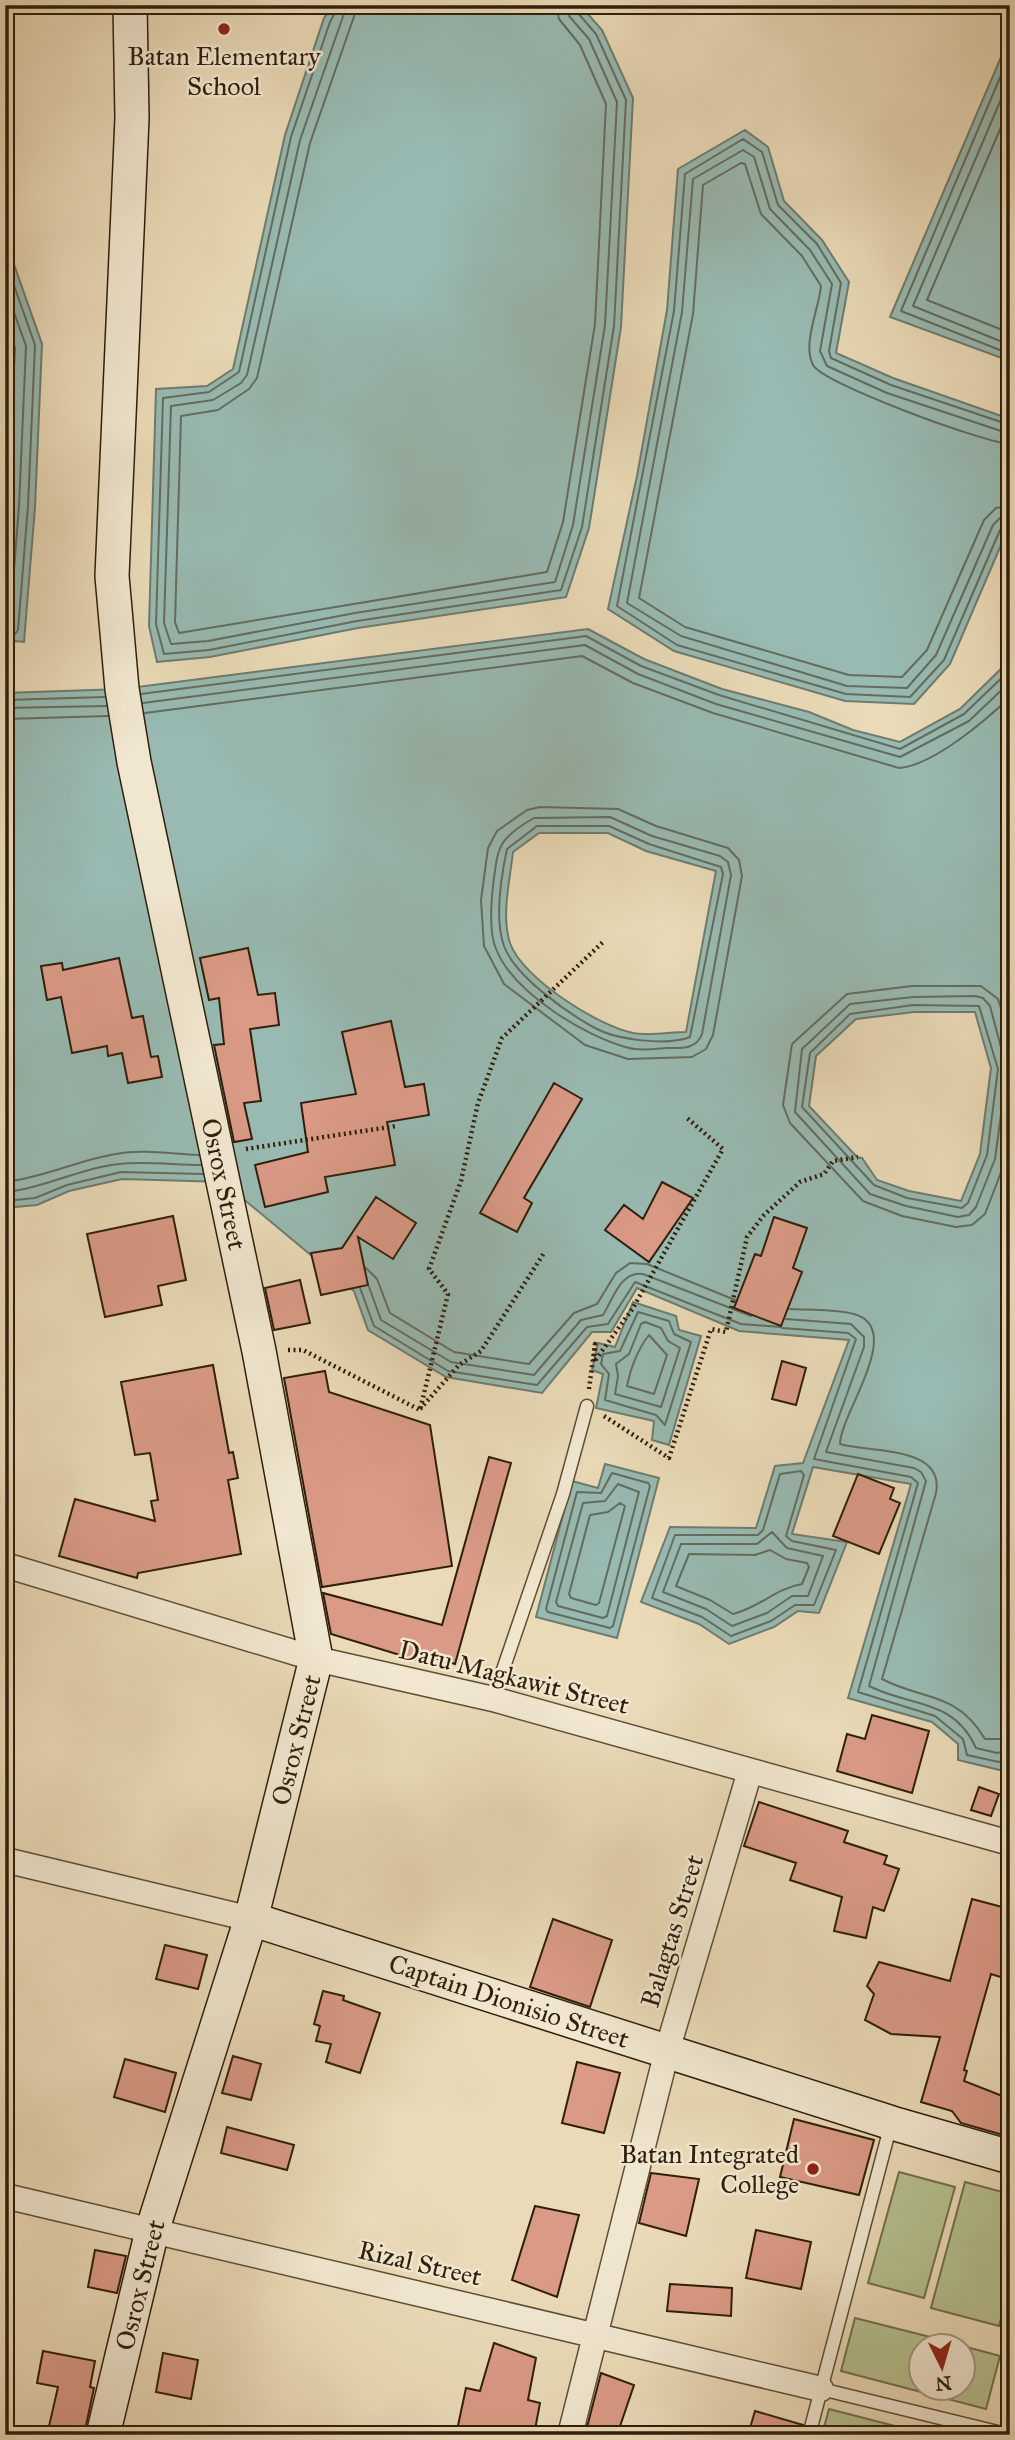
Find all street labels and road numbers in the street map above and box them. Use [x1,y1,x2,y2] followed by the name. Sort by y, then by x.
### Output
[194,1115,254,1253] street label: Osrox Street
[395,1633,633,1721] street label: Datu Magkawit Street
[264,1671,328,1809] street label: Osrox Street
[634,1851,710,2011] street label: Balagtas Street
[385,1947,633,2055] street label: Captain Dionisio Street
[108,2216,172,2354] street label: Osrox Street
[355,2233,485,2293] street label: Rizal Street

